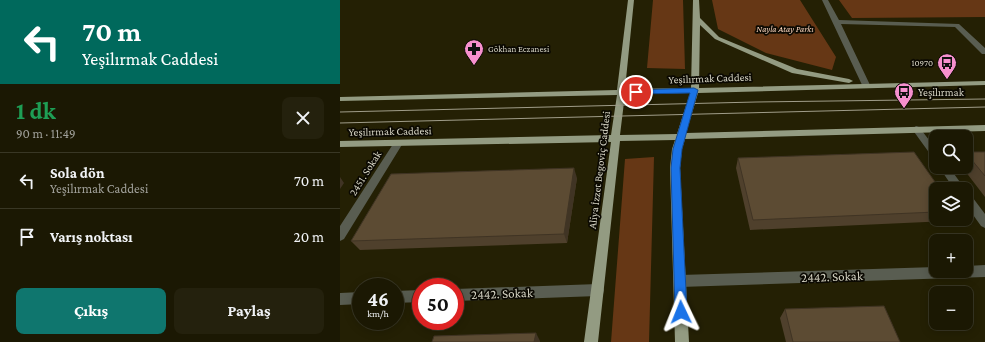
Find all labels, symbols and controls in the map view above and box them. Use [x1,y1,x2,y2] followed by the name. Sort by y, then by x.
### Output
[16,16,68,68] icon: left
[82,16,141,47] text: 70 m
[756,24,814,34] park label: Nayla Atay Parkı
[463,38,485,66] pharmacy icon: Gökhan Eczanesi
[488,44,550,54] place label: Gökhan Eczanesi
[82,49,218,69] text: Yeşilırmak Caddesi
[936,52,958,80] bus stop icon: 10970
[911,58,933,68] place label: 10970
[668,71,752,86] street label: Yeşilırmak Caddesi
[619,75,653,109] pin
[625,81,647,103] icon: arrive
[893,81,915,109] bus stop icon: Yeşilırmak
[918,86,965,99] place label: Yeşilırmak
[16,97,56,124] text: 1 dk
[282,97,324,139] button: close
[586,110,613,230] street label: Aliya İzzet Begoviç Caddesi
[348,124,432,139] street label: Yeşilırmak Caddesi
[16,126,76,141] text: 90 m · 11:49
[929,130,973,330] map controls
[929,130,973,174] button: search
[347,148,384,198] street label: 2451. Sokak
[50,165,105,181] text: Sola dön
[16,170,38,192] icon: left
[294,173,324,189] text: 70 m
[50,181,148,196] text: Yeşilırmak Caddesi
[929,182,973,226] button: layers
[16,226,38,248] icon: arrive
[50,229,133,245] text: Varış noktası
[294,229,324,245] text: 20 m
[929,234,973,278] button: +
[801,268,864,285] street label: 2442. Sokak
[412,278,464,330] speed limit sign: 50
[471,285,534,302] street label: 2442. Sokak
[929,286,973,330] button: −
[16,288,166,334] button: Çıkış
[174,288,324,334] button: Paylaş
[367,288,389,310] text: 46
[660,291,702,333] position arrow
[367,308,389,319] text: km/h

